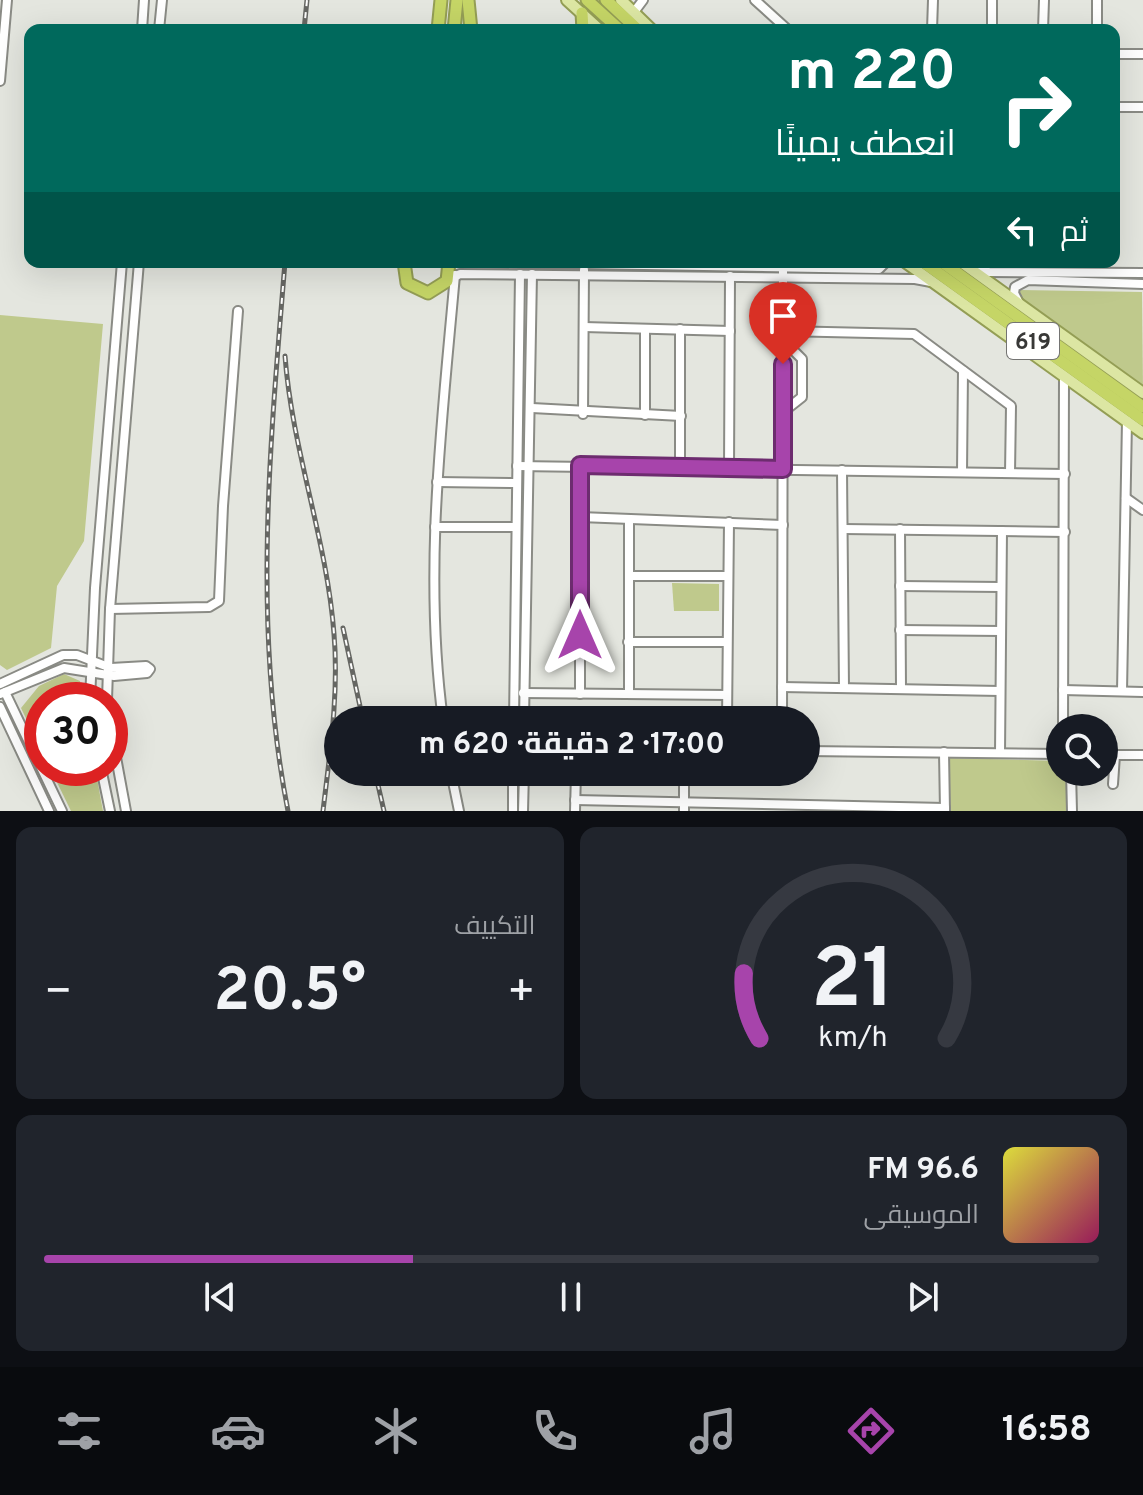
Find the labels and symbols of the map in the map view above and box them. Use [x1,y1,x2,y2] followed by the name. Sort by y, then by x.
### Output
[749,282,817,364] pin
[1007,323,1059,359] road number: 619
[538,593,622,677] position arrow
[24,682,128,786] speed limit sign: 30

